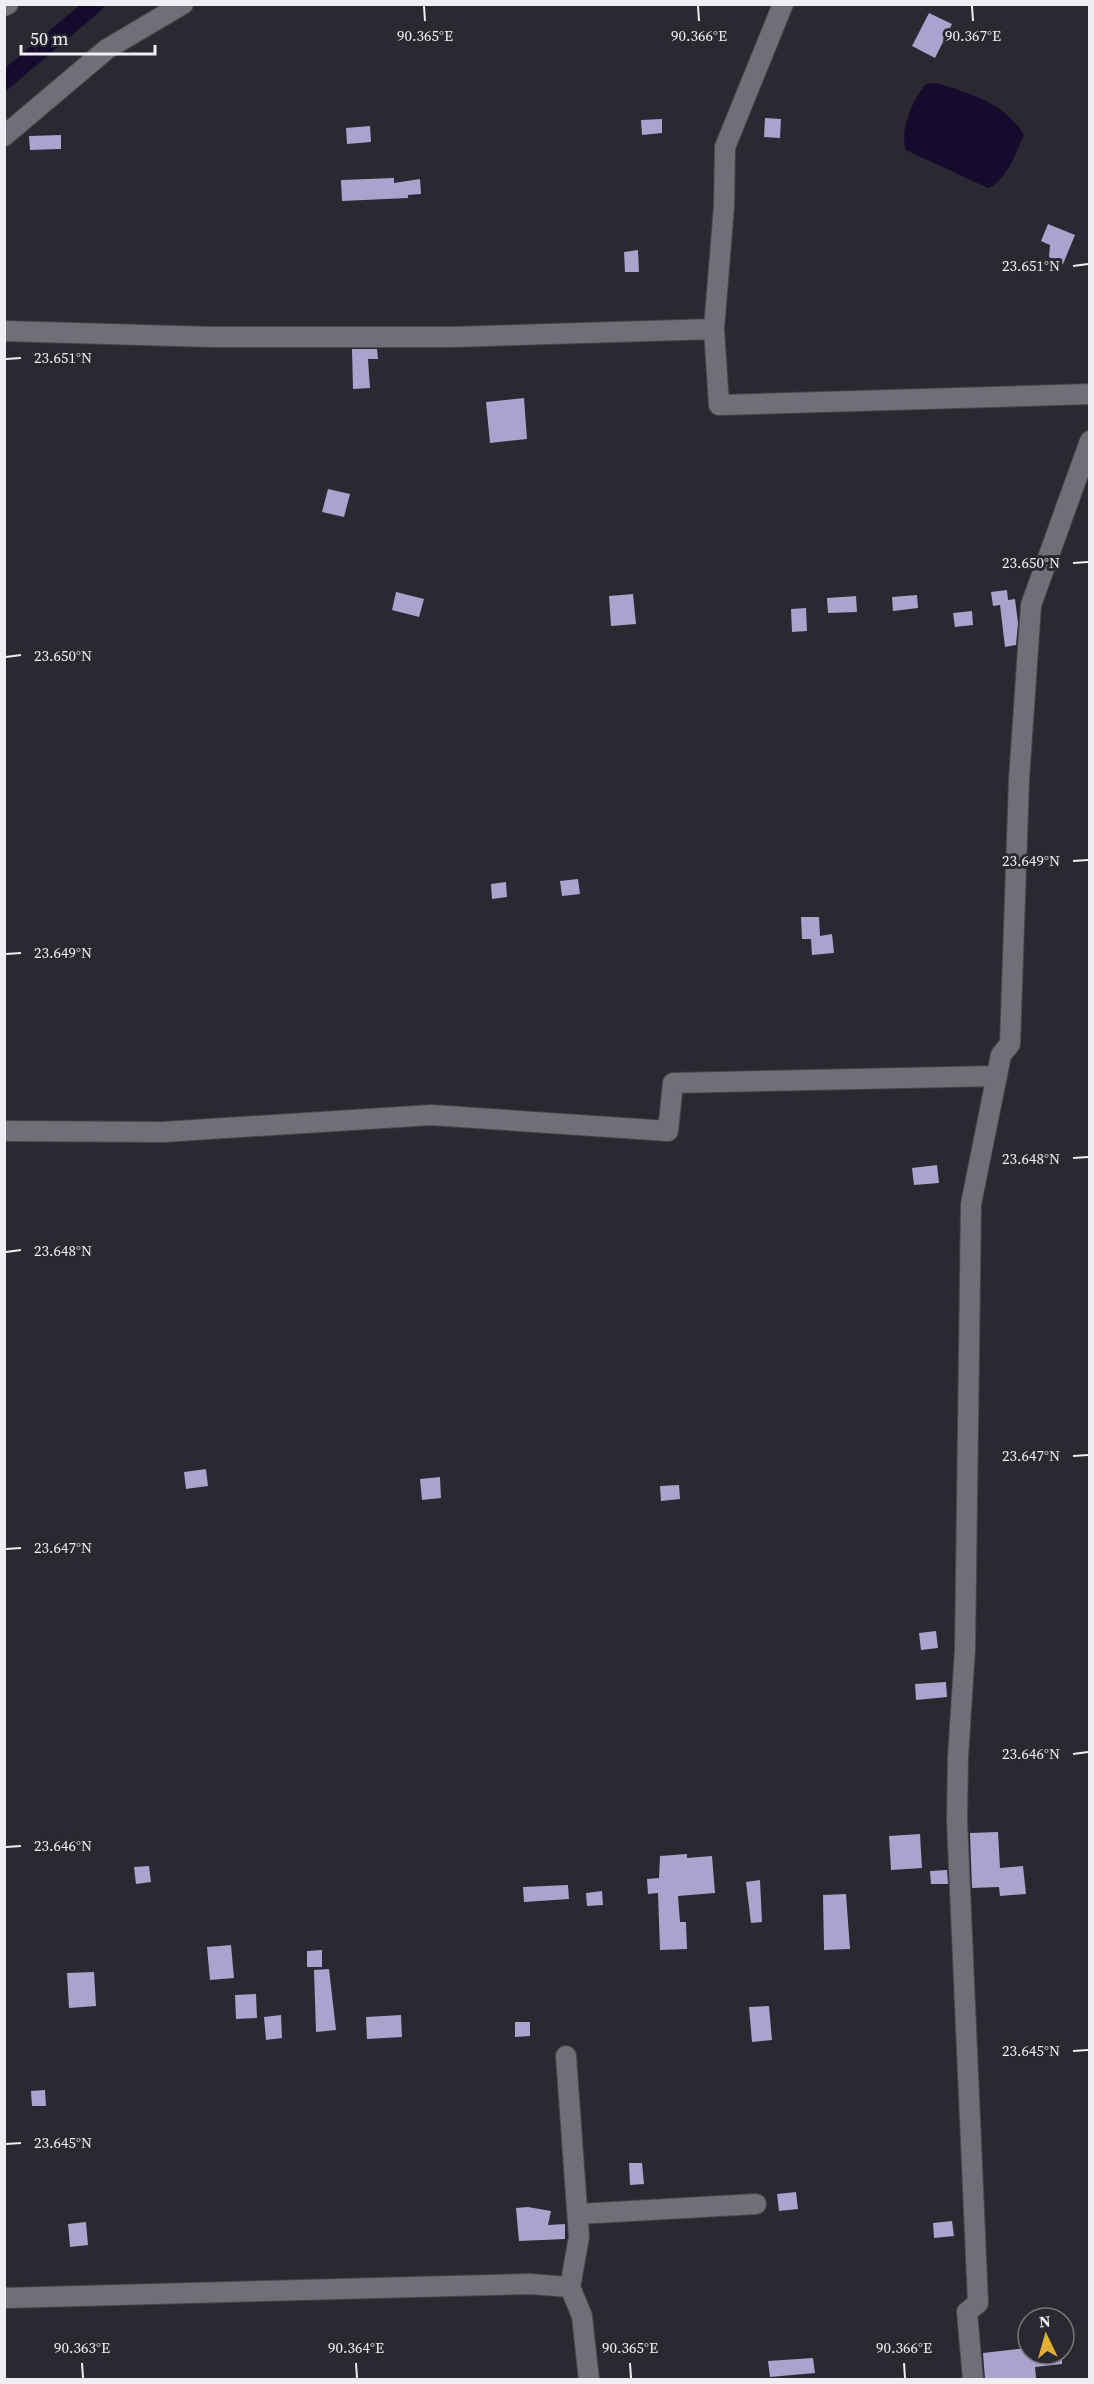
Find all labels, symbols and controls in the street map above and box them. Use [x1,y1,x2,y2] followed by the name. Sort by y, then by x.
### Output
[21,18,154,56] scale bar
[397,25,453,46] text: 90.365°E
[671,25,727,46] text: 90.366°E
[945,25,1001,46] text: 90.367°E
[30,26,68,51] text: 50 m
[1002,255,1060,276] text: 23.651°N
[34,347,92,368] text: 23.651°N
[1002,552,1060,573] text: 23.650°N
[34,645,92,666] text: 23.650°N
[1002,850,1060,871] text: 23.649°N
[34,942,92,963] text: 23.649°N
[1002,1148,1060,1169] text: 23.648°N
[34,1240,92,1261] text: 23.648°N
[1002,1445,1060,1466] text: 23.647°N
[34,1537,92,1558] text: 23.647°N
[1002,1743,1060,1764] text: 23.646°N
[34,1835,92,1856] text: 23.646°N
[1002,2040,1060,2061] text: 23.645°N
[34,2132,92,2153] text: 23.645°N
[1016,2306,1076,2366] north arrow
[1038,2310,1052,2333] text: N
[54,2337,110,2358] text: 90.363°E
[328,2337,384,2358] text: 90.364°E
[602,2337,658,2358] text: 90.365°E
[876,2337,932,2358] text: 90.366°E

